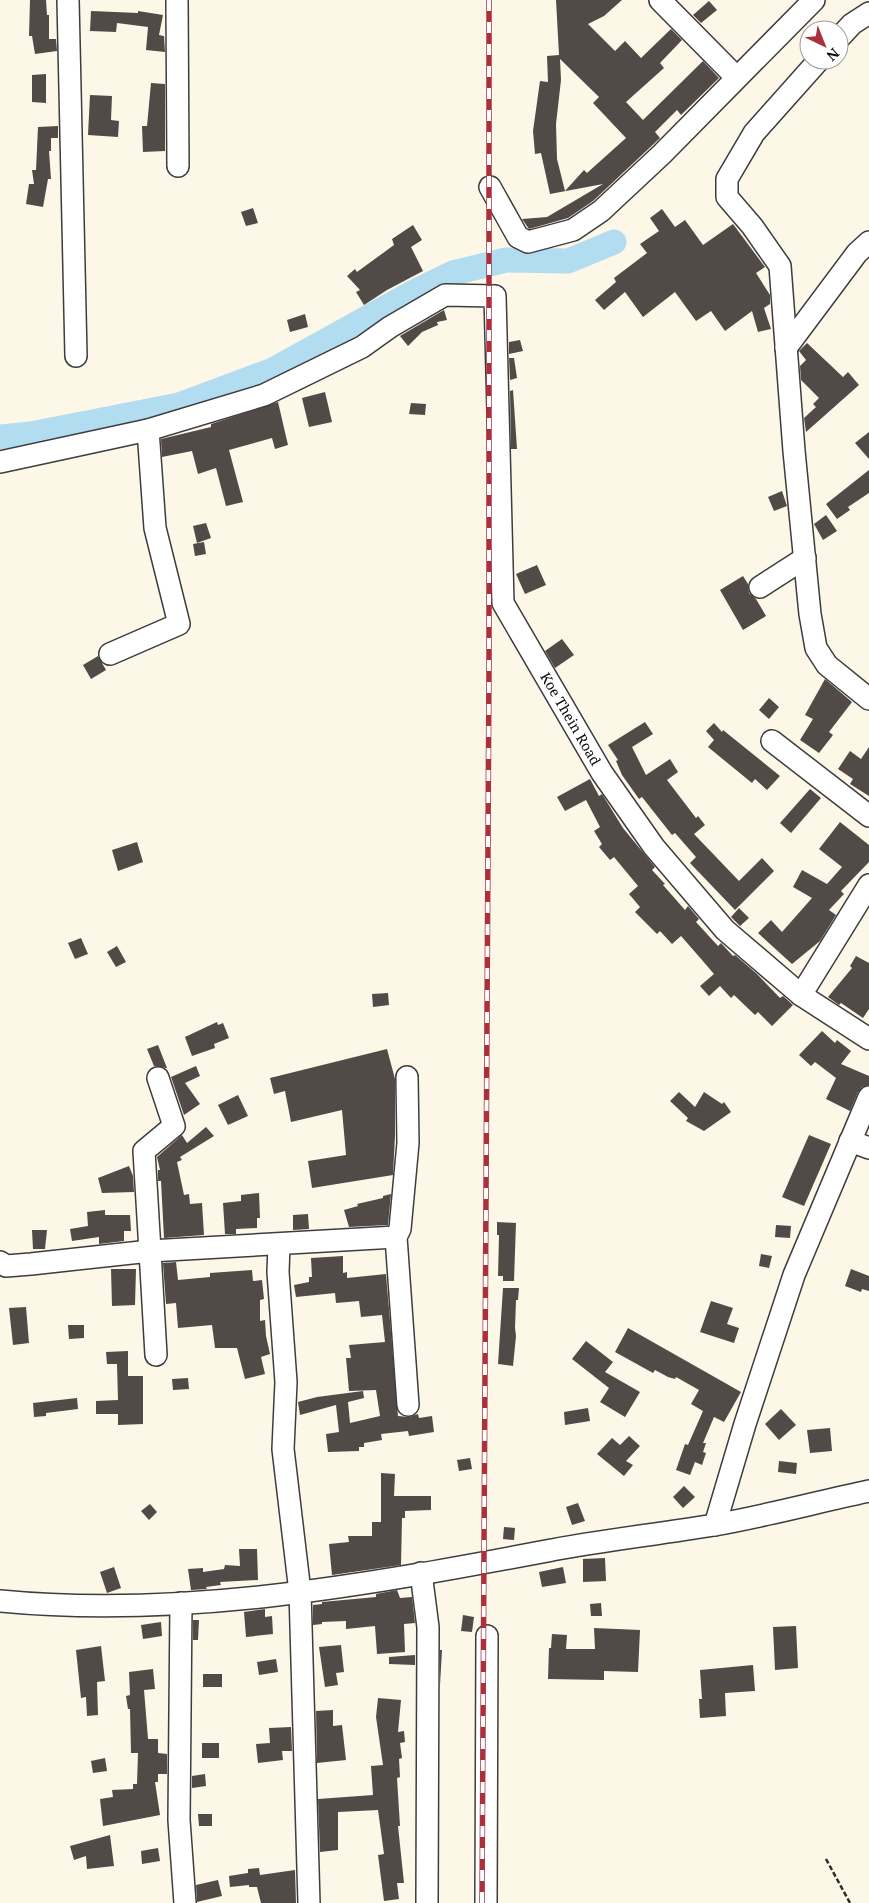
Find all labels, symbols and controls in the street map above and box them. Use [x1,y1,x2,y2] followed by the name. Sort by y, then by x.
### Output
[799,20,849,70] north arrow
[823,44,844,66] text: N
[536,669,606,769] street label: Koe Thein Road

